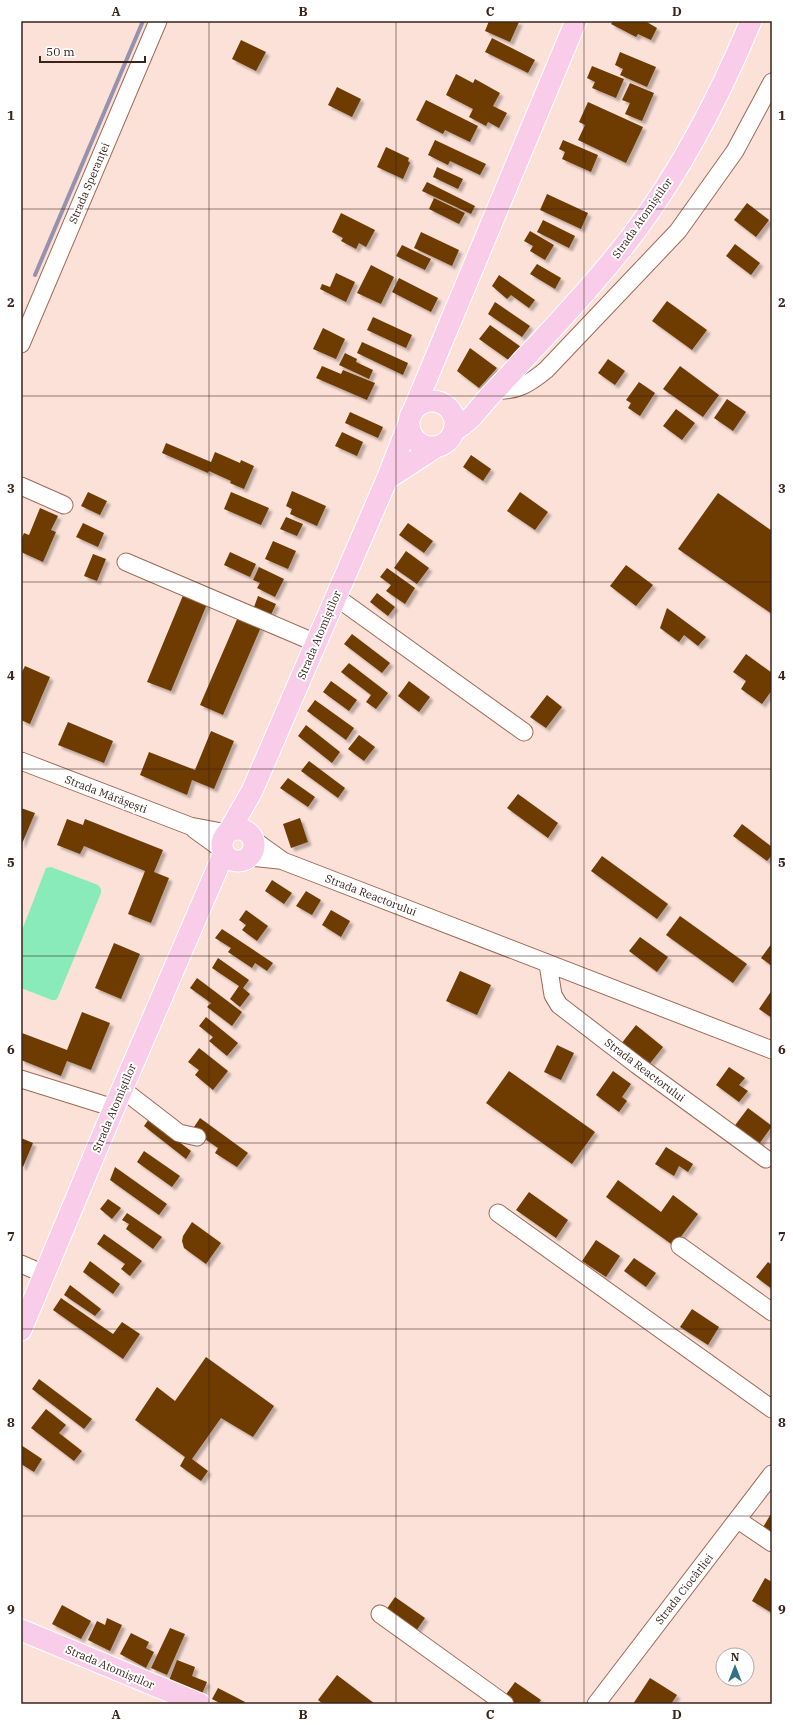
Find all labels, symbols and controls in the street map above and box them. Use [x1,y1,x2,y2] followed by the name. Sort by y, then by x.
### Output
[111,3,121,20] text: A
[298,3,308,20] text: B
[486,3,495,20] text: C
[672,3,682,20] text: D
[40,38,145,64] scale bar
[46,44,75,59] text: 50 m
[7,107,15,124] text: 1
[778,107,786,124] text: 1
[66,140,114,226] street label: Strada Speranței
[609,175,675,261] street label: Strada Atomiștilor
[7,294,15,311] text: 2
[778,294,786,311] text: 2
[7,480,15,497] text: 3
[778,480,786,497] text: 3
[294,588,344,681] street label: Strada Atomiștilor
[7,667,15,684] text: 4
[778,667,786,684] text: 4
[63,772,150,816] street label: Strada Mărășești
[7,854,15,871] text: 5
[778,854,786,871] text: 5
[323,871,419,919] street label: Strada Reactorului
[602,1035,688,1105] street label: Strada Reactorului
[7,1041,15,1058] text: 6
[778,1041,786,1058] text: 6
[89,1061,139,1154] street label: Strada Atomiștilor
[7,1228,15,1245] text: 7
[778,1228,786,1245] text: 7
[7,1414,15,1431] text: 8
[778,1414,786,1431] text: 8
[652,1550,716,1627] street label: Strada Ciocârliei
[7,1601,15,1618] text: 9
[778,1601,786,1618] text: 9
[64,1642,157,1692] street label: Strada Atomiștilor
[715,1647,755,1687] north arrow
[731,1650,740,1664] text: N
[111,1706,121,1723] text: A
[298,1706,308,1723] text: B
[486,1706,495,1723] text: C
[672,1706,682,1723] text: D

